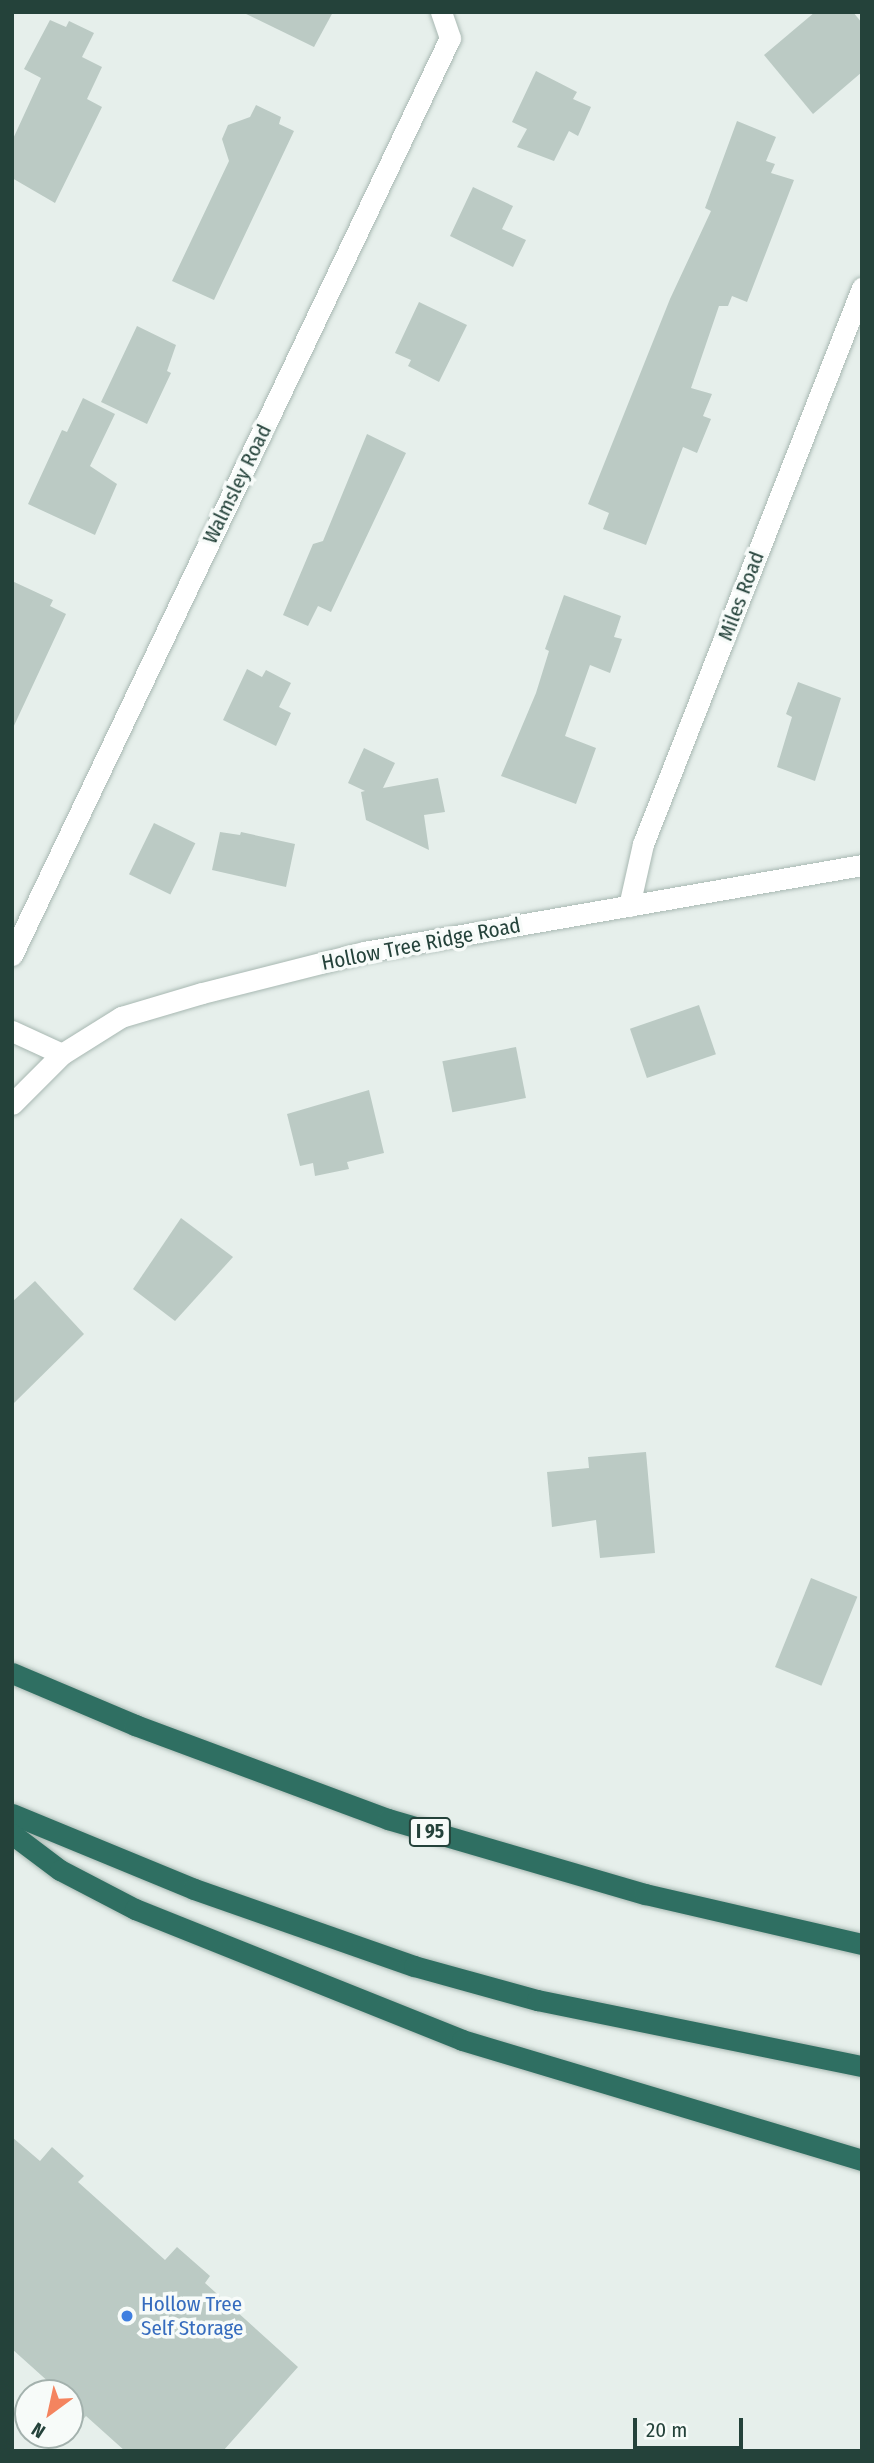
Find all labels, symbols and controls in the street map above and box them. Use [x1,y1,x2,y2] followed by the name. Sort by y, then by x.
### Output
[197,420,277,548] street label: Walmsley Road
[712,548,770,644] street label: Miles Road
[319,912,523,976] street label: Hollow Tree Ridge Road
[407,1816,453,1848] road number: I 95
[141,2291,243,2341] place label: Hollow Tree Self Storage
[119,2308,135,2324] marker: Hollow Tree Self Storage
[14,2379,84,2449] north arrow
[636,2404,746,2448] scale bar
[646,2417,687,2443] text: 20 m
[27,2418,49,2443] text: N

